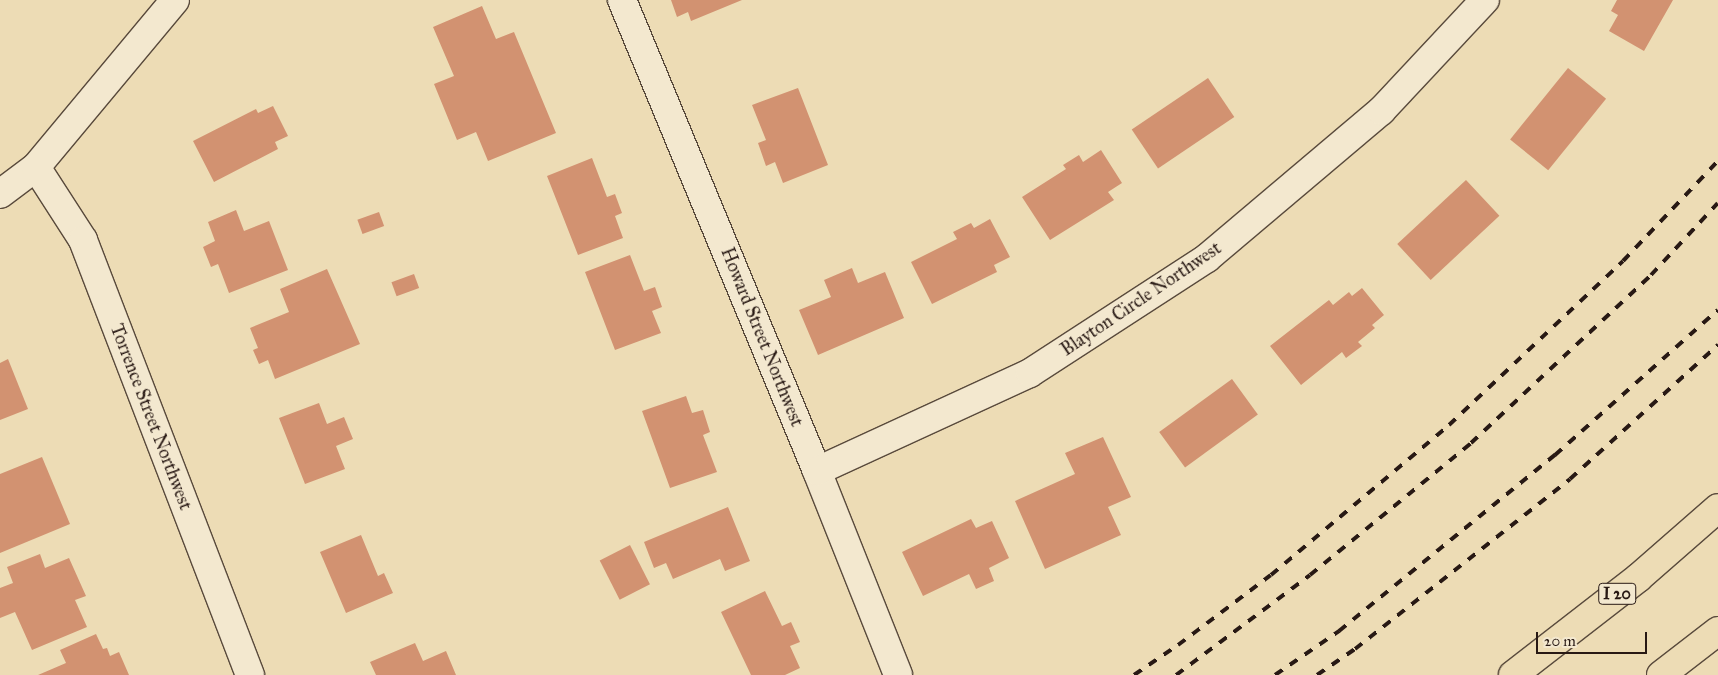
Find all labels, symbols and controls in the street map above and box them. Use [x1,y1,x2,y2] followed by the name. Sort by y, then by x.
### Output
[1057,237,1225,361] street label: Blayton Circle Northwest
[716,244,808,430] street label: Howard Street Northwest
[106,321,196,513] street label: Torrence Street Northwest
[1597,580,1637,608] road number: I 20
[1538,622,1649,654] scale bar
[1544,632,1576,650] text: 20 m

